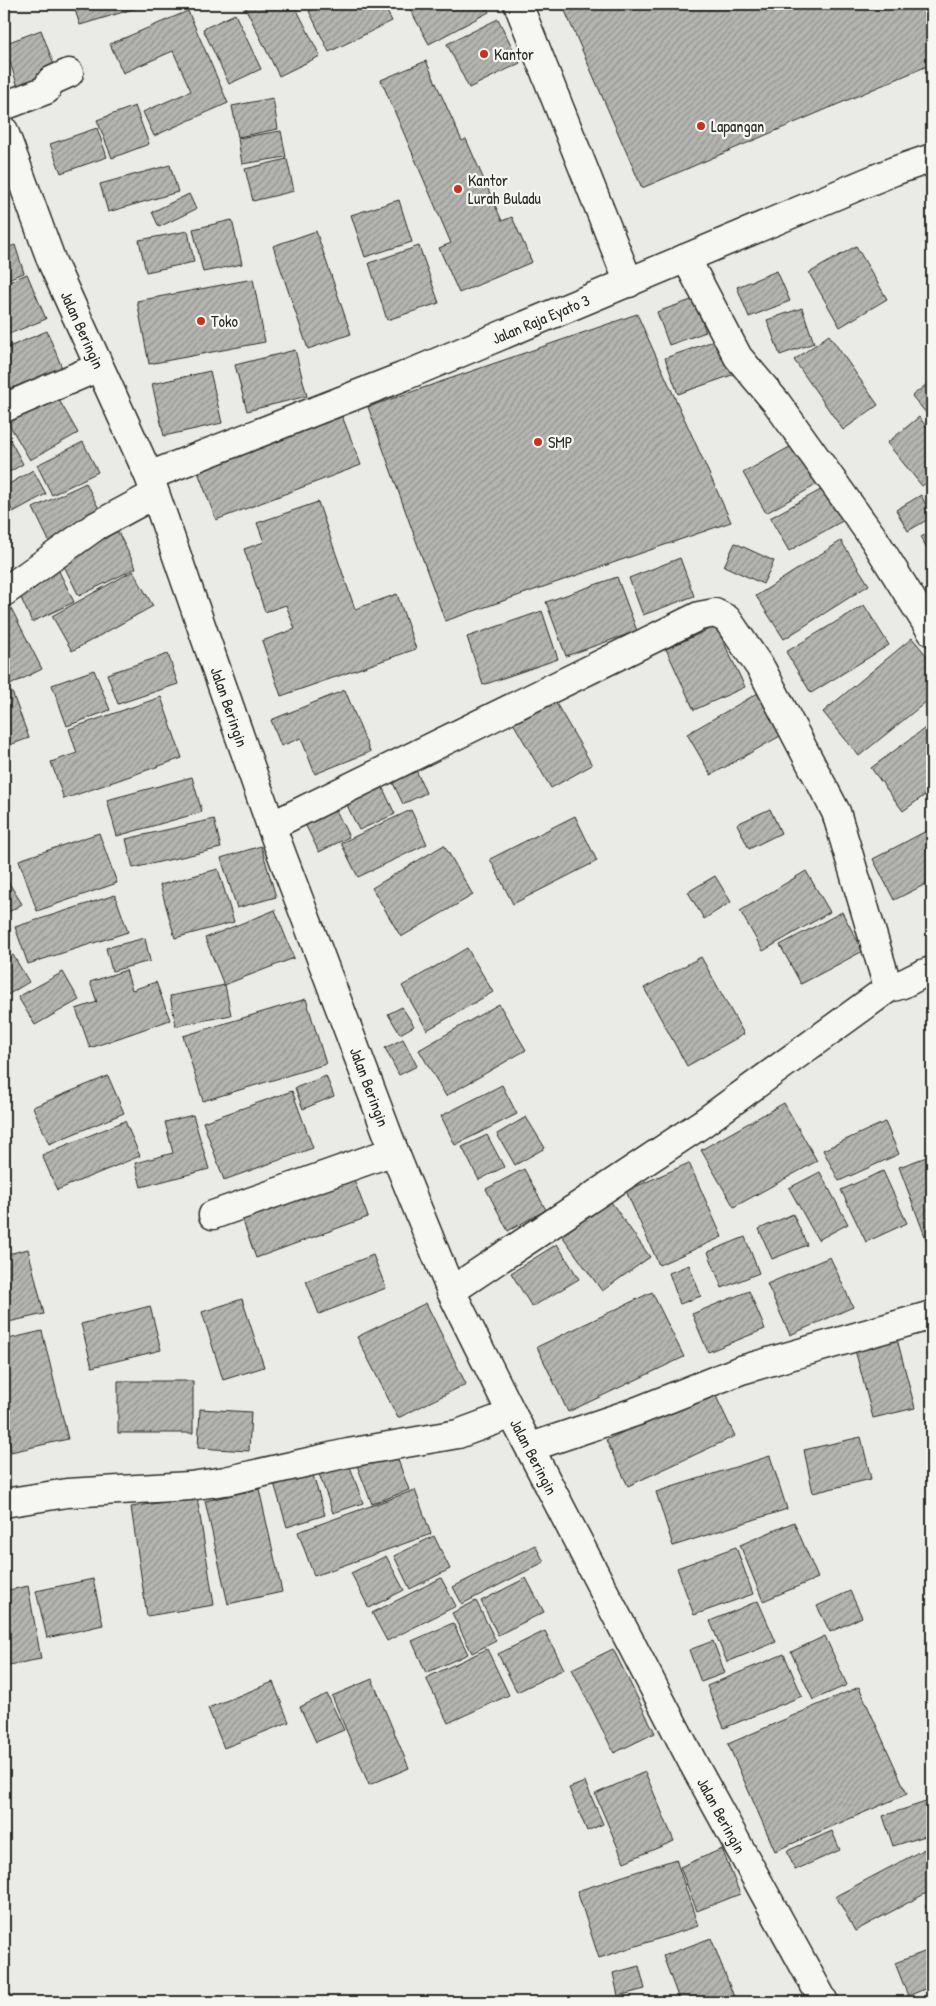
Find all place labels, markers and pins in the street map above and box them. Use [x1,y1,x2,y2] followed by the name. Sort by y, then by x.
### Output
[494,43,534,65] place label: Kantor
[478,48,490,60] marker: Kantor
[711,115,764,137] place label: Lapangan
[695,120,707,132] marker: Lapangan
[468,169,541,209] place label: Kantor Lurah Buladu
[452,183,464,195] marker: Kantor Lurah Buladu
[211,310,239,332] place label: Toko
[195,315,207,327] marker: Toko
[548,431,573,453] place label: SMP
[532,436,544,448] marker: SMP

